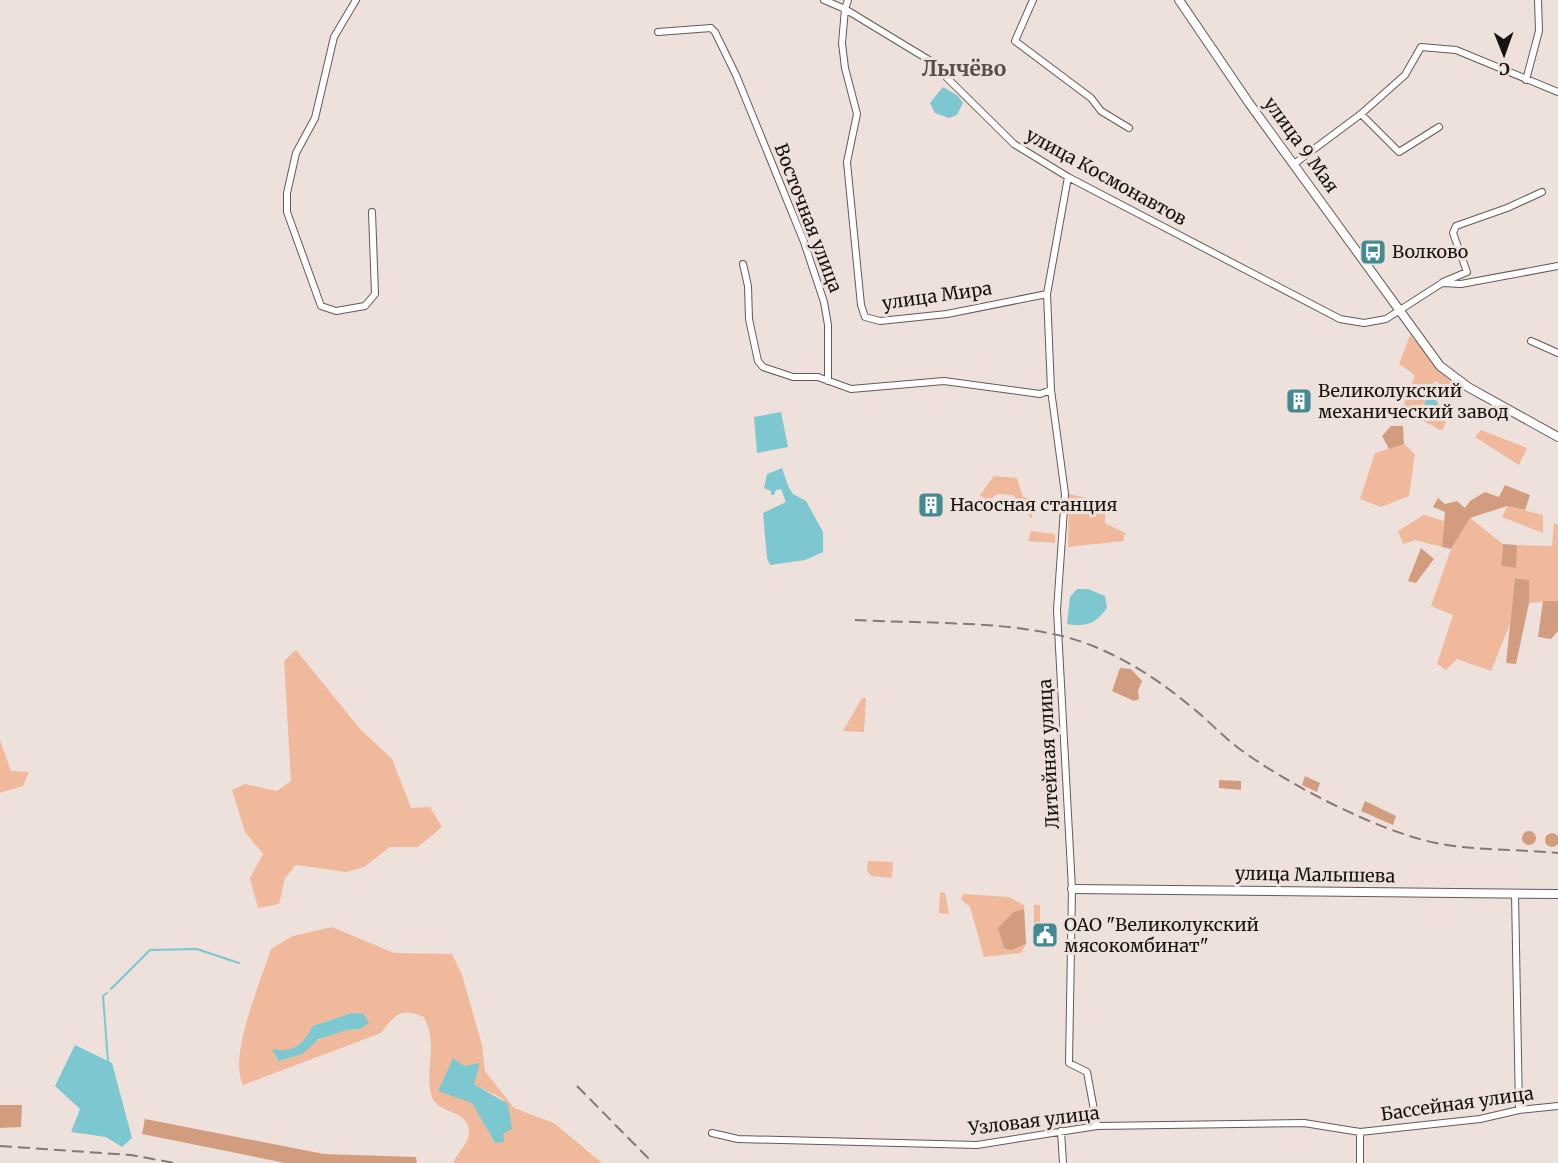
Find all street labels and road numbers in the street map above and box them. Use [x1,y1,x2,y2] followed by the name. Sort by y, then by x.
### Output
[1259,92,1344,197] street label: улица 9 Мая
[1022,123,1191,231] street label: улица Космонавтов
[769,140,848,296] street label: Восточная улица
[881,276,994,315] street label: улица Мира
[1033,678,1064,830] street label: Литейная улица
[1235,862,1396,887] street label: улица Малышева
[1379,1081,1535,1126] street label: Бассейная улица
[966,1101,1101,1140] street label: Узловая улица

